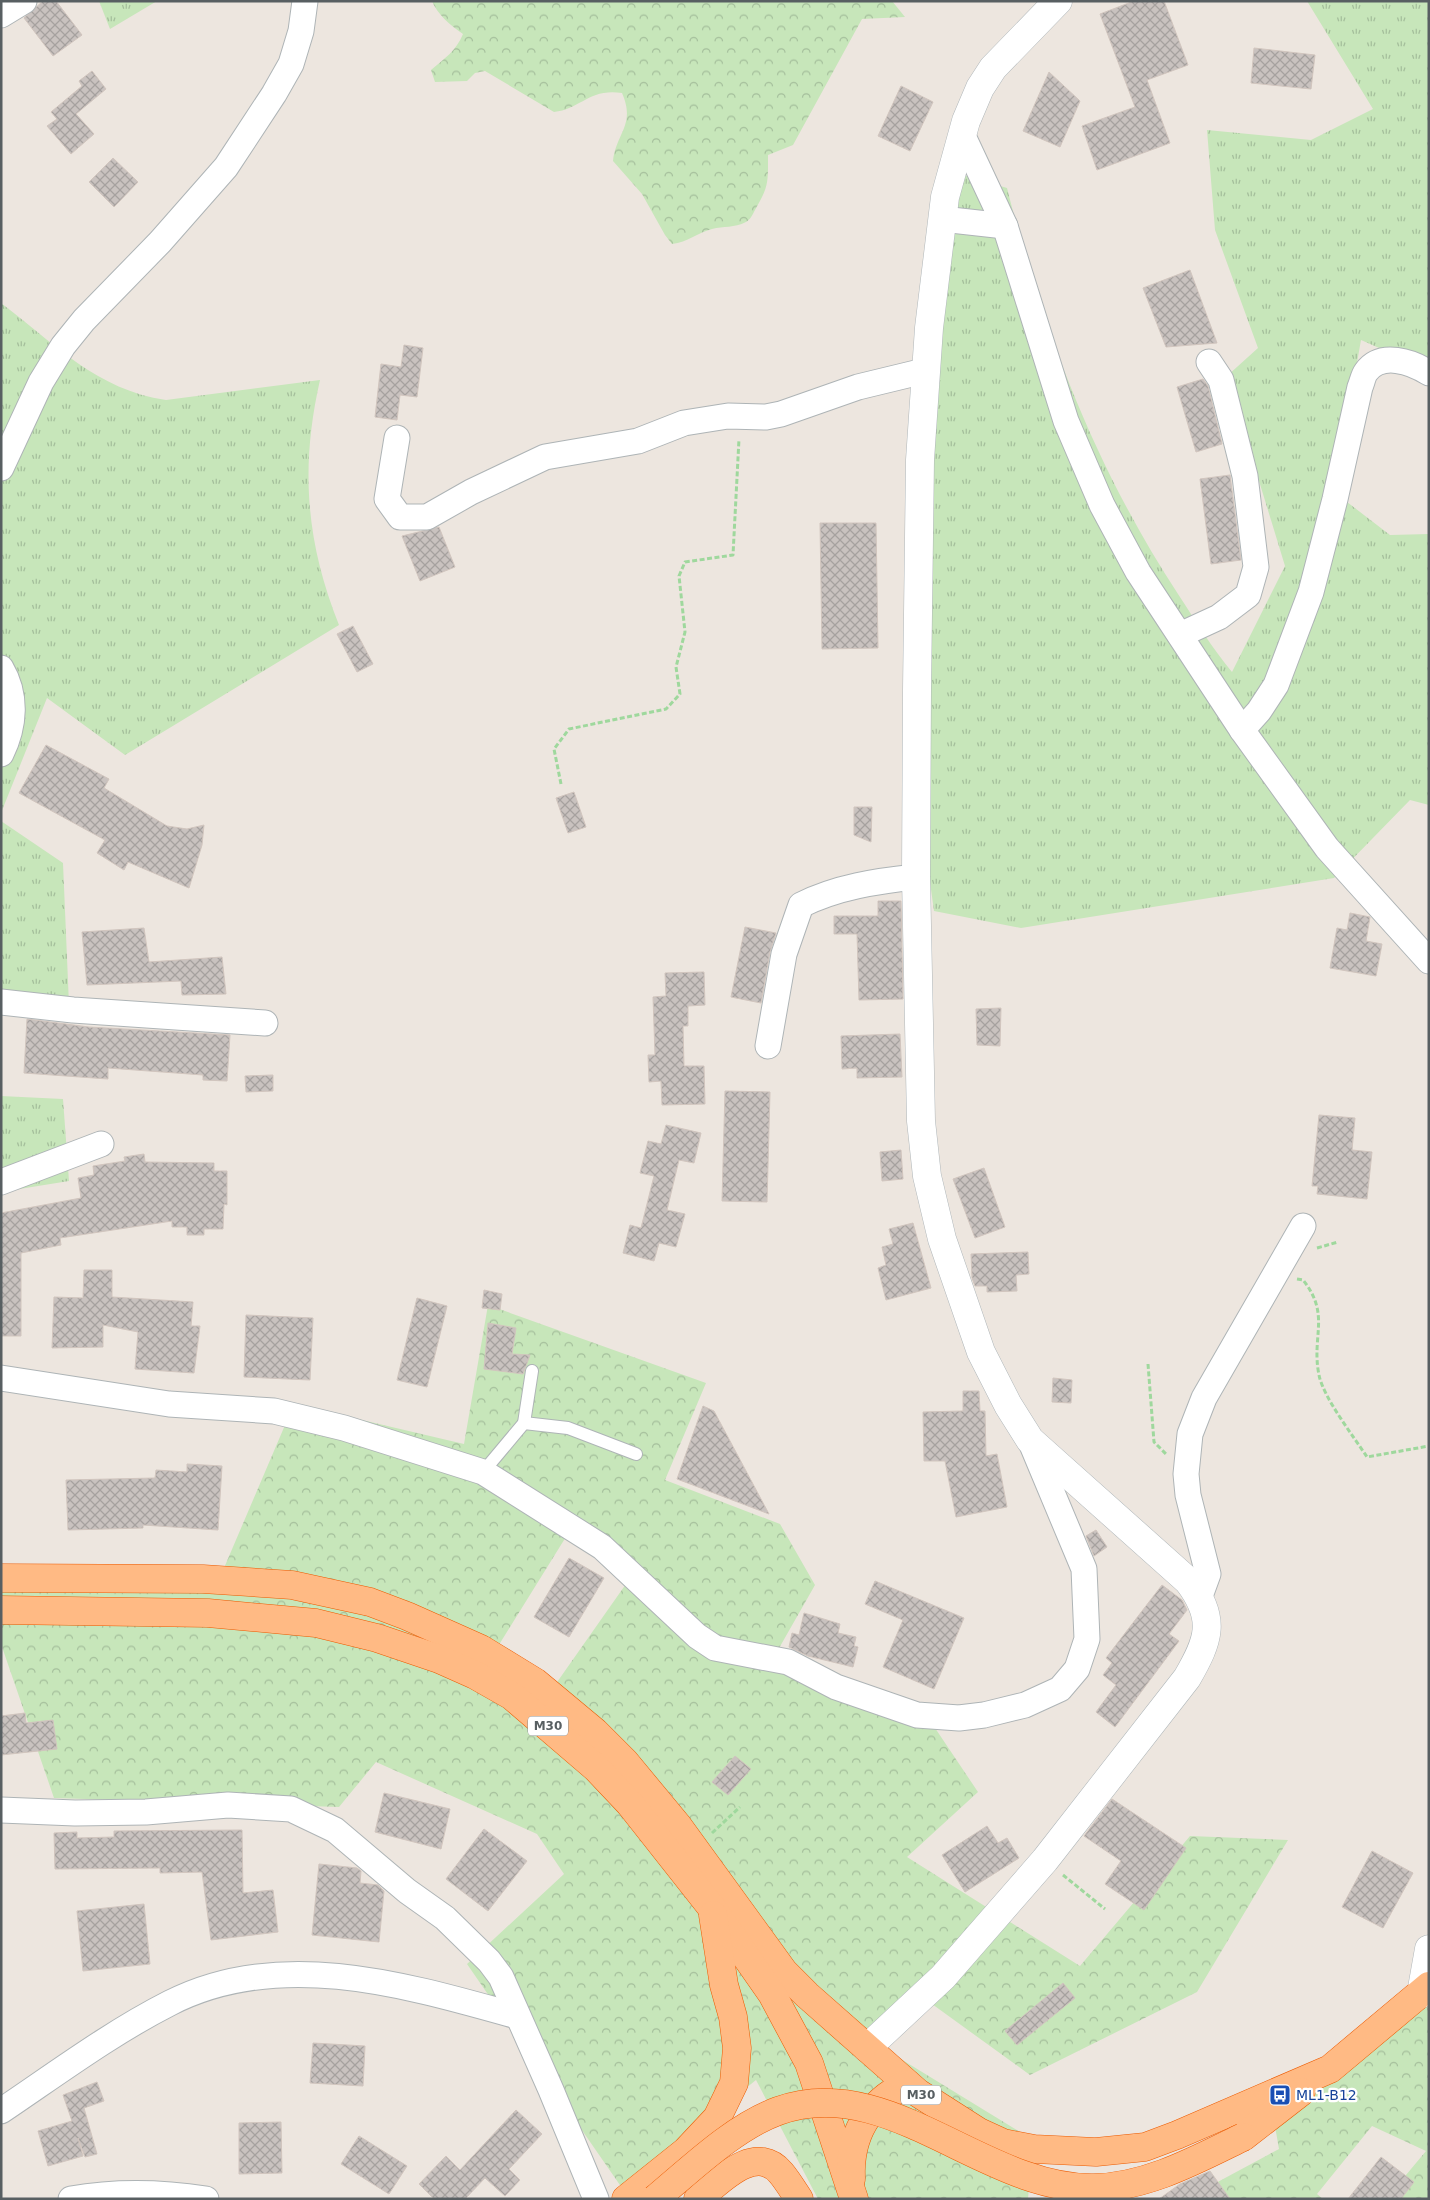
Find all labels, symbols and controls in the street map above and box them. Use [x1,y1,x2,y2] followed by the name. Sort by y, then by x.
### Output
[528,1716,568,1735] road number: M30
[1268,2083,1292,2107] bus stop icon: ML1-B12
[901,2086,941,2104] road number: M30
[1296,2087,1357,2103] place label: ML1-B12

